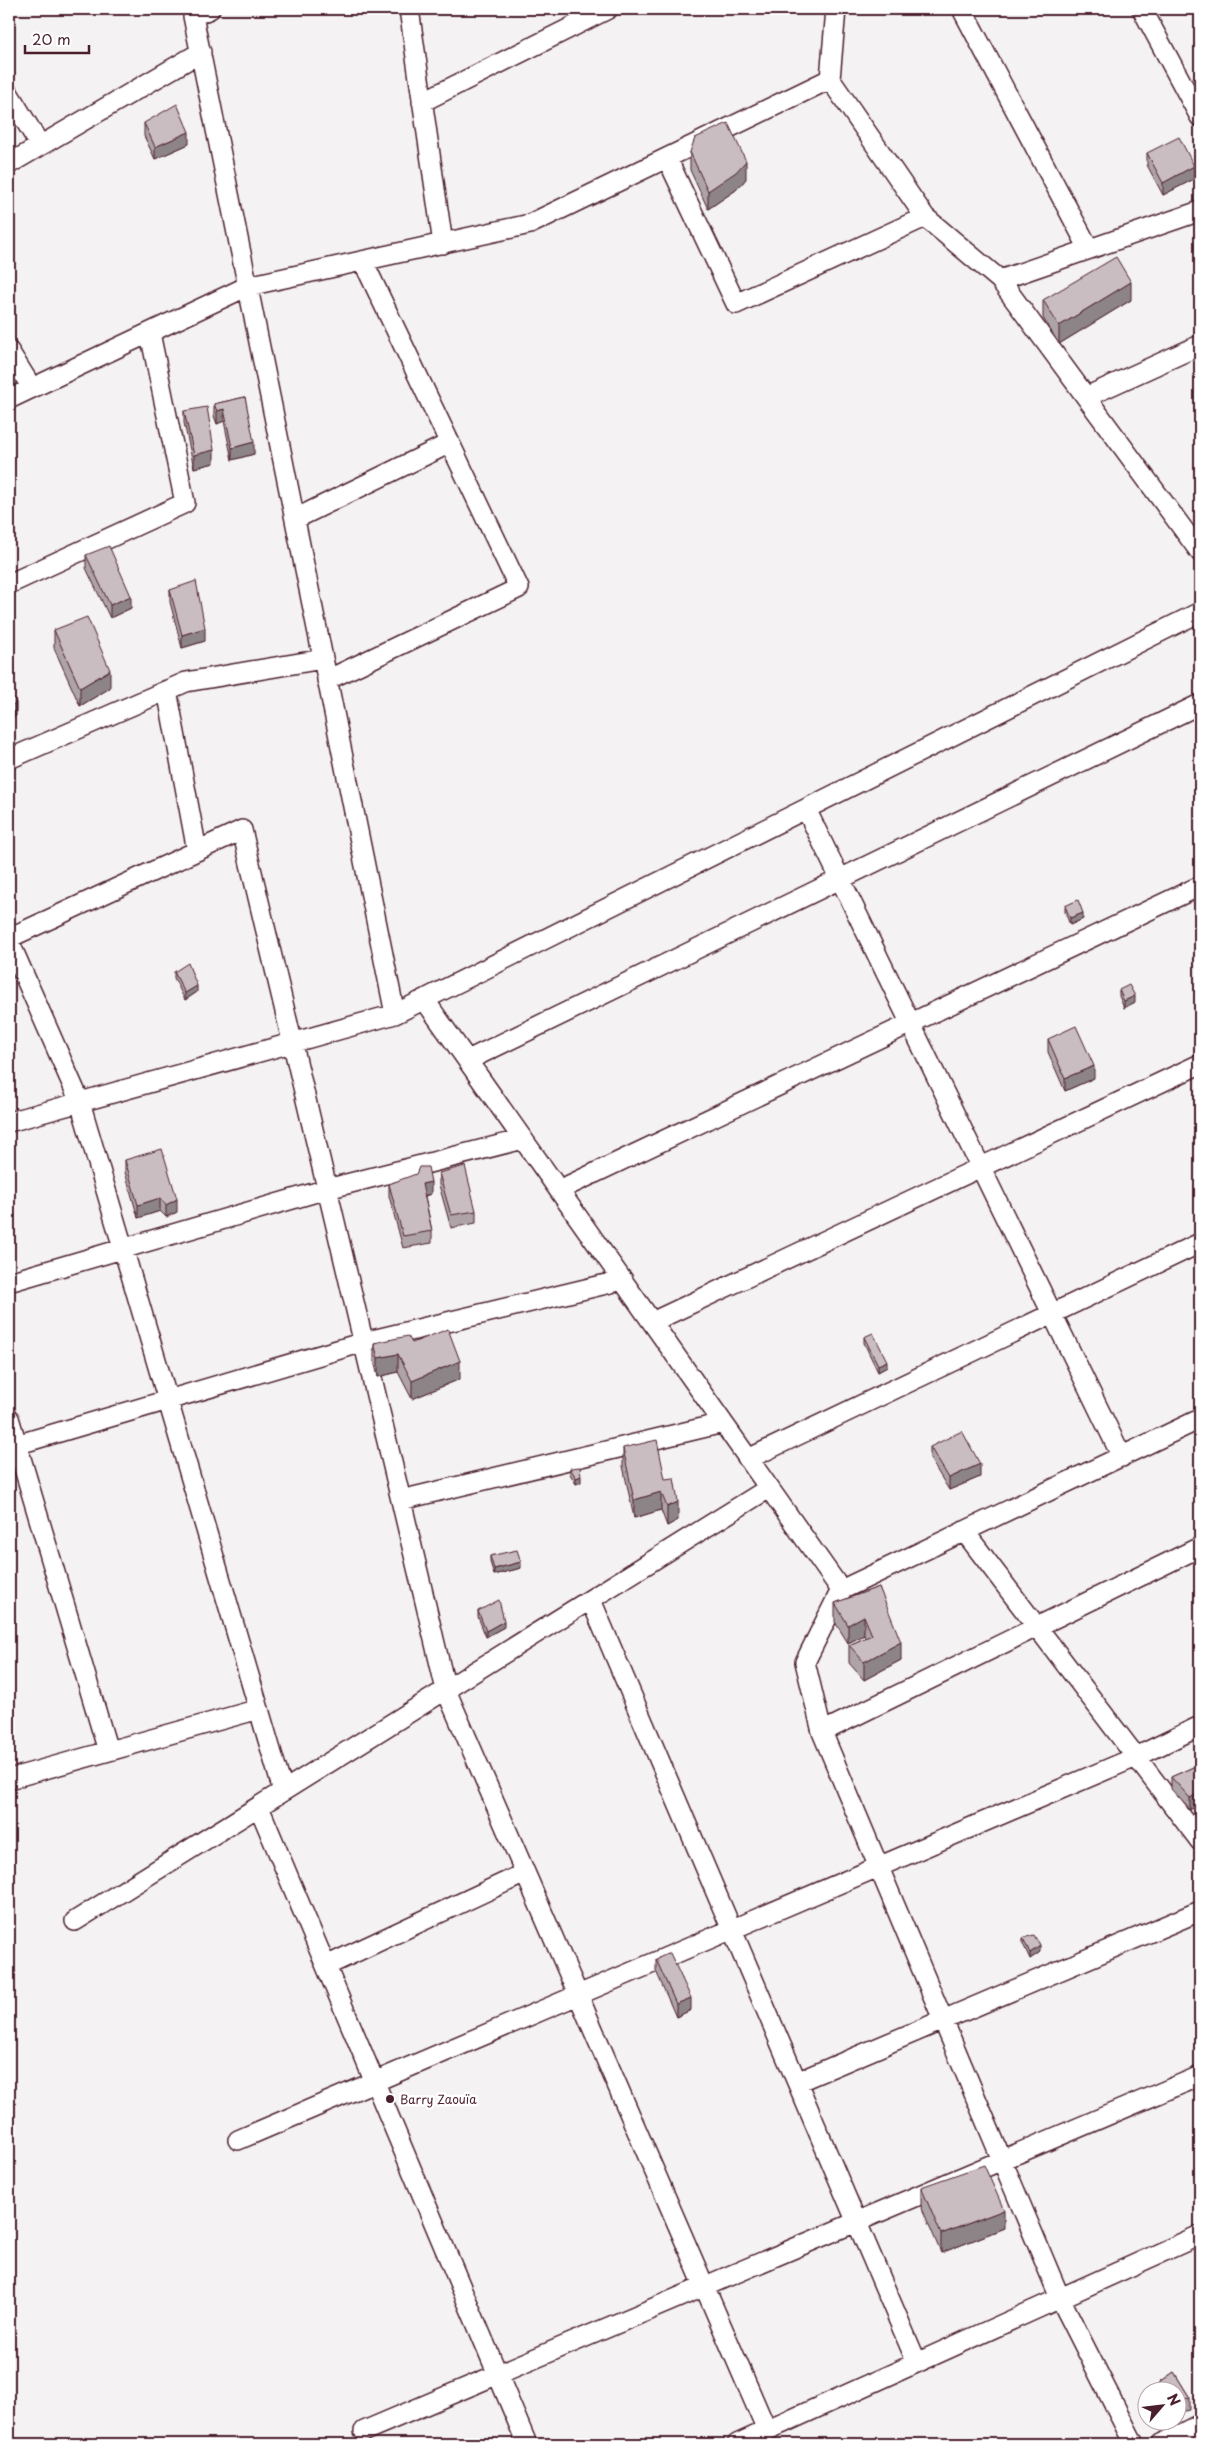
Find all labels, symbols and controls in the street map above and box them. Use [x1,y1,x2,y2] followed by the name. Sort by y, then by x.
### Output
[25,22,89,54] scale bar
[32,27,71,50] text: 20 m
[400,2090,477,2108] place label: Barry Zaouïa
[384,2093,396,2105] marker: Barry Zaouïa
[1136,2380,1186,2430] north arrow
[1162,2390,1186,2409] text: N

